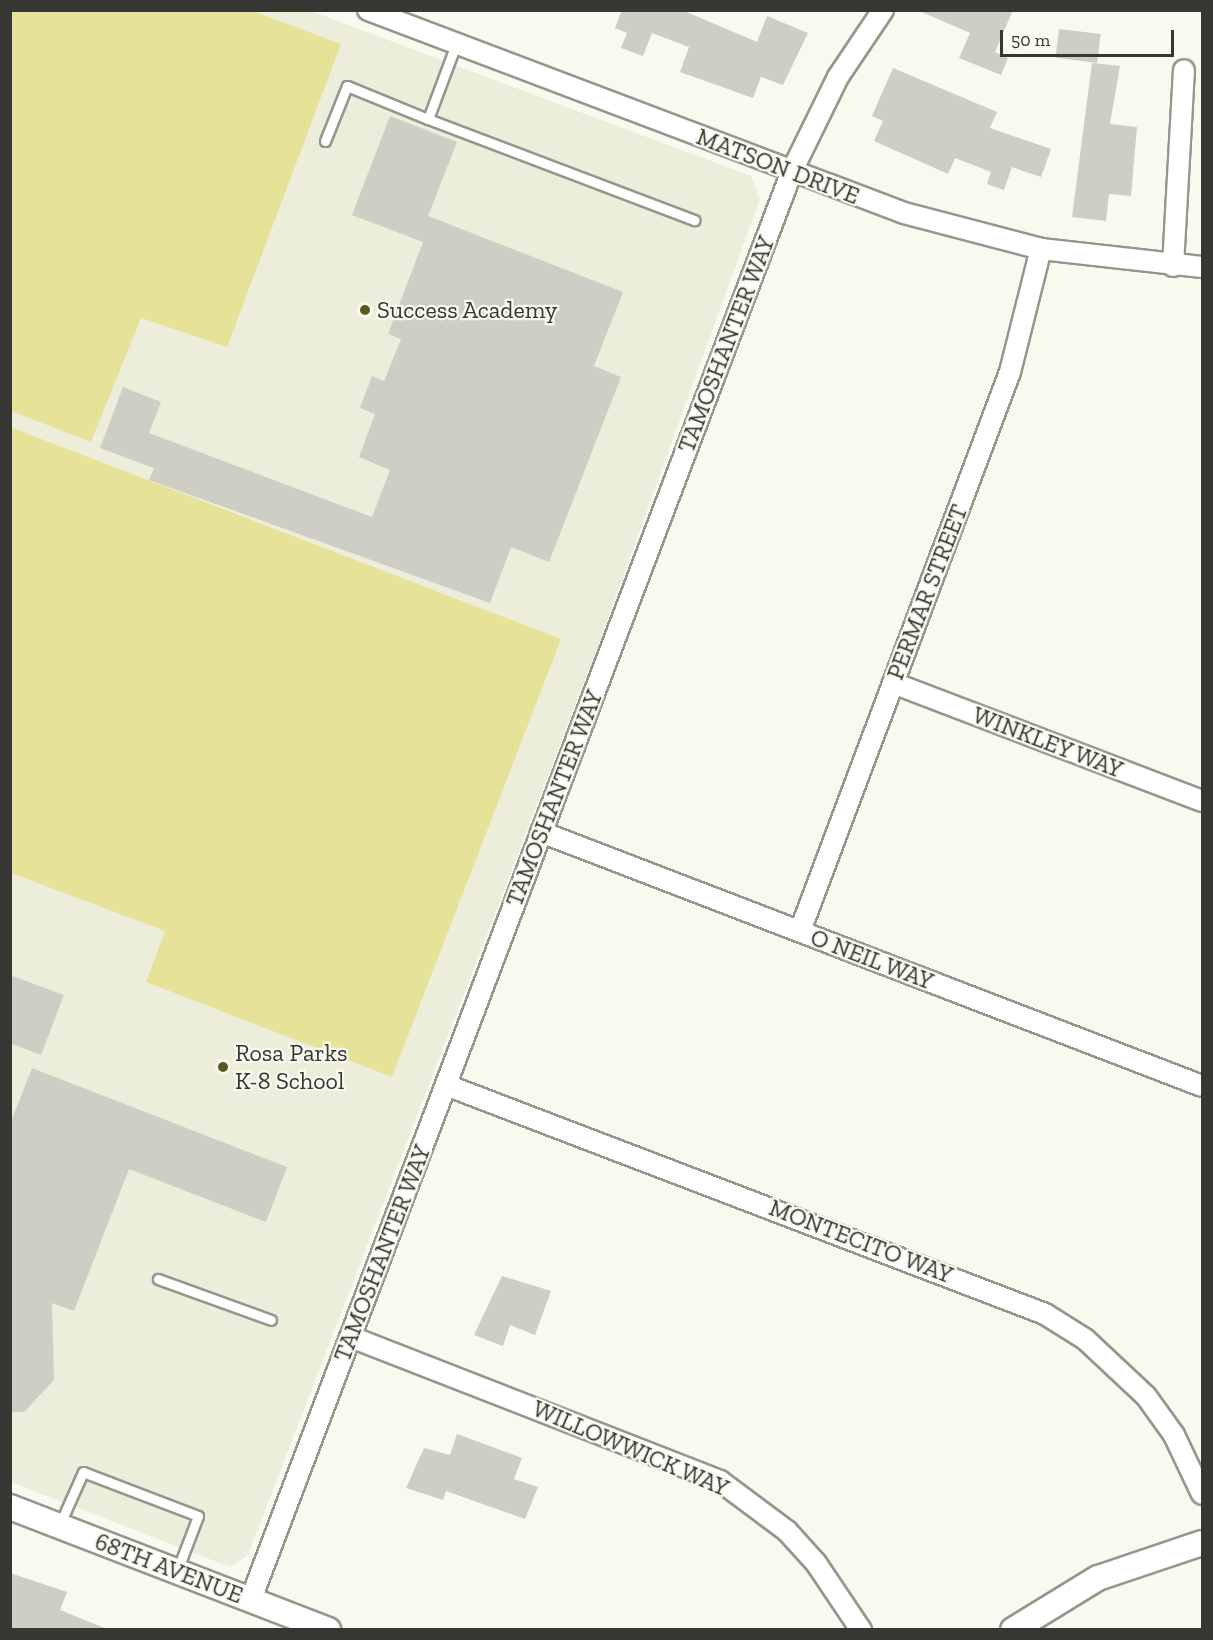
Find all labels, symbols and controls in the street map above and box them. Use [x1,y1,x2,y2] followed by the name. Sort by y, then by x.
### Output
[1003,18,1177,56] scale bar
[1011,29,1050,51] text: 50 m
[692,122,864,210] street label: MATSON DRIVE
[671,231,781,457] street label: TAMOSHANTER WAY
[377,296,558,324] place label: Success Academy
[358,303,372,317] marker: Success Academy
[880,500,974,684] street label: PERMAR STREET
[499,685,609,911] street label: TAMOSHANTER WAY
[968,700,1128,784] street label: WINKLEY WAY
[806,922,938,996] street label: O NEIL WAY
[235,1039,348,1095] place label: Rosa Parks K-8 School
[216,1060,230,1074] marker: Rosa Parks K-8 School
[327,1140,437,1366] street label: TAMOSHANTER WAY
[765,1193,957,1289] street label: MONTECITO WAY
[528,1393,734,1503] street label: WILLOWWICK WAY
[91,1526,247,1610] street label: 68TH AVENUE

